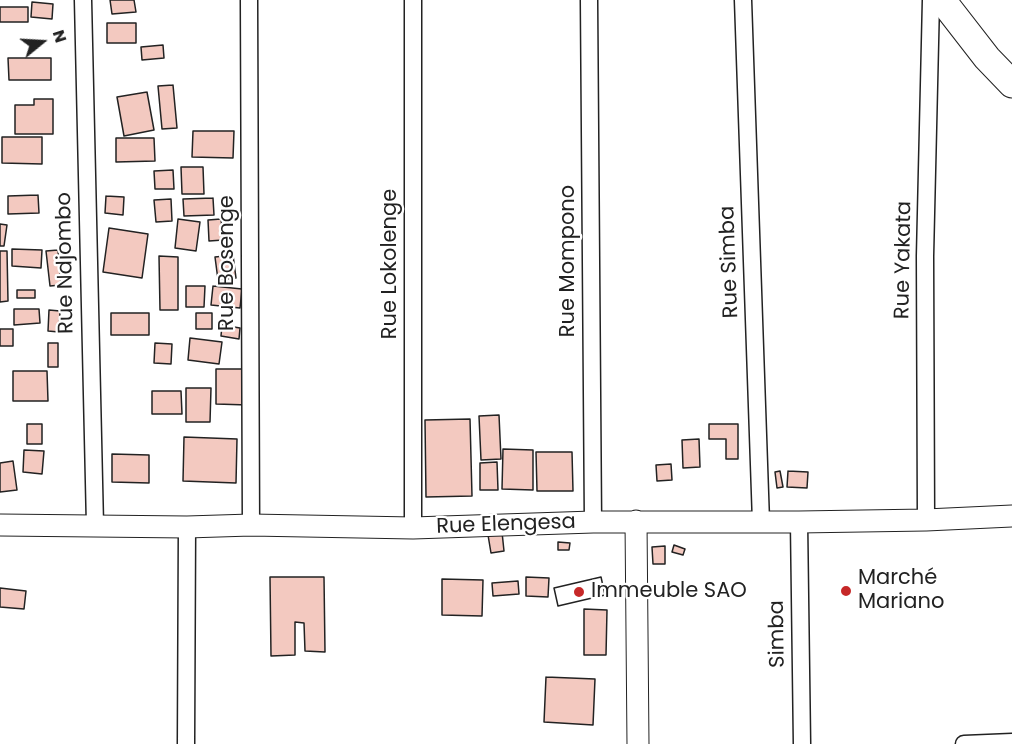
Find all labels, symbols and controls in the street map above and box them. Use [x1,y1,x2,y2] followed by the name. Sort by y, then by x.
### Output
[12,12,72,72] north arrow
[47,27,72,46] text: N
[556,185,582,337] street label: Rue Mompono
[378,189,404,339] street label: Rue Lokolenge
[52,192,80,334] street label: Rue Ndjombo
[215,195,241,331] street label: Rue Bosenge
[890,201,918,319] street label: Rue Yakata
[715,205,745,319] street label: Rue Simba
[436,510,576,540] street label: Rue Elengesa
[858,566,944,616] place label: Marché Mariano
[591,579,747,605] place label: Immeuble SAO
[839,584,853,598] marker: Marché Mariano
[572,585,586,599] marker: Immeuble SAO
[765,600,791,668] street label: Simba

